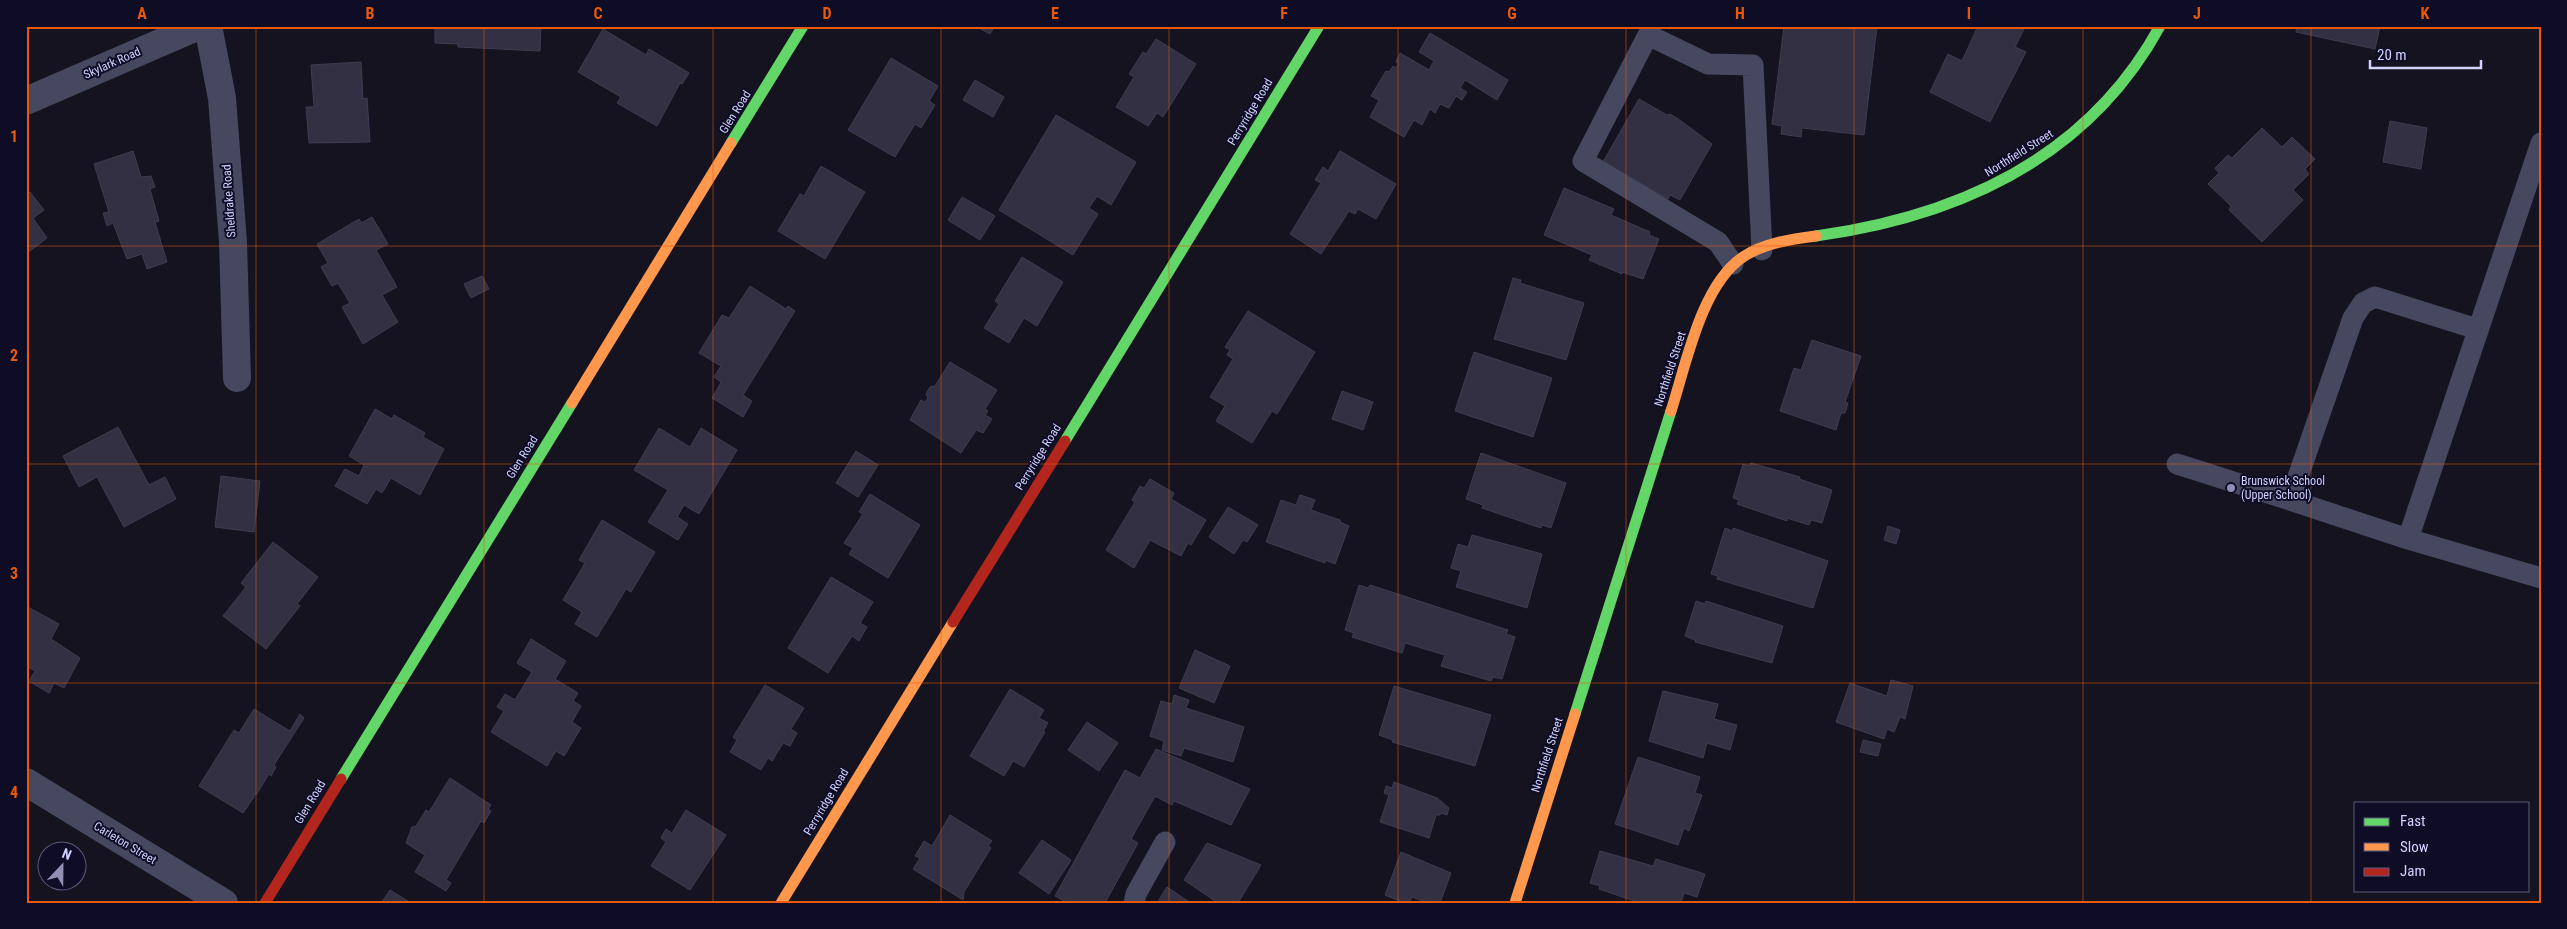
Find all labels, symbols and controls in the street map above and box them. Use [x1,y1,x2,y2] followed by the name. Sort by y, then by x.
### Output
[137,4,147,23] text: A
[366,4,375,23] text: B
[593,4,603,23] text: C
[822,4,832,23] text: D
[1051,4,1059,23] text: E
[1280,4,1288,23] text: F
[1507,4,1517,23] text: G
[1735,4,1745,23] text: H
[1967,4,1971,23] text: I
[2193,4,2201,23] text: J
[2421,4,2430,23] text: K
[2370,38,2481,70] scale bar
[81,44,143,82] street label: Skylark Road
[2377,46,2407,64] text: 20 m
[1225,76,1275,148] street label: Perryridge Road
[716,88,754,136] street label: Glen Road
[1982,126,2056,180] street label: Northfield Street
[10,127,18,146] text: 1
[219,164,239,238] street label: Sheldrake Road
[1651,329,1689,408] street label: Northfield Street
[10,346,18,365] text: 2
[1012,421,1064,493] street label: Perryridge Road
[503,433,541,481] street label: Glen Road
[2241,474,2325,502] place label: Brunswick School (Upper School)
[2225,482,2237,494] marker: Brunswick School (Upper School)
[10,564,18,583] text: 3
[1528,715,1566,794] street label: Northfield Street
[801,766,851,838] street label: Perryridge Road
[292,778,328,826] street label: Glen Road
[10,783,18,802] text: 4
[2354,802,2530,892] legend
[2400,812,2425,830] text: Fast
[91,819,159,867] street label: Carleton Street
[2400,838,2429,856] text: Slow
[38,842,88,892] north arrow
[60,845,74,863] text: N
[2400,862,2426,880] text: Jam

